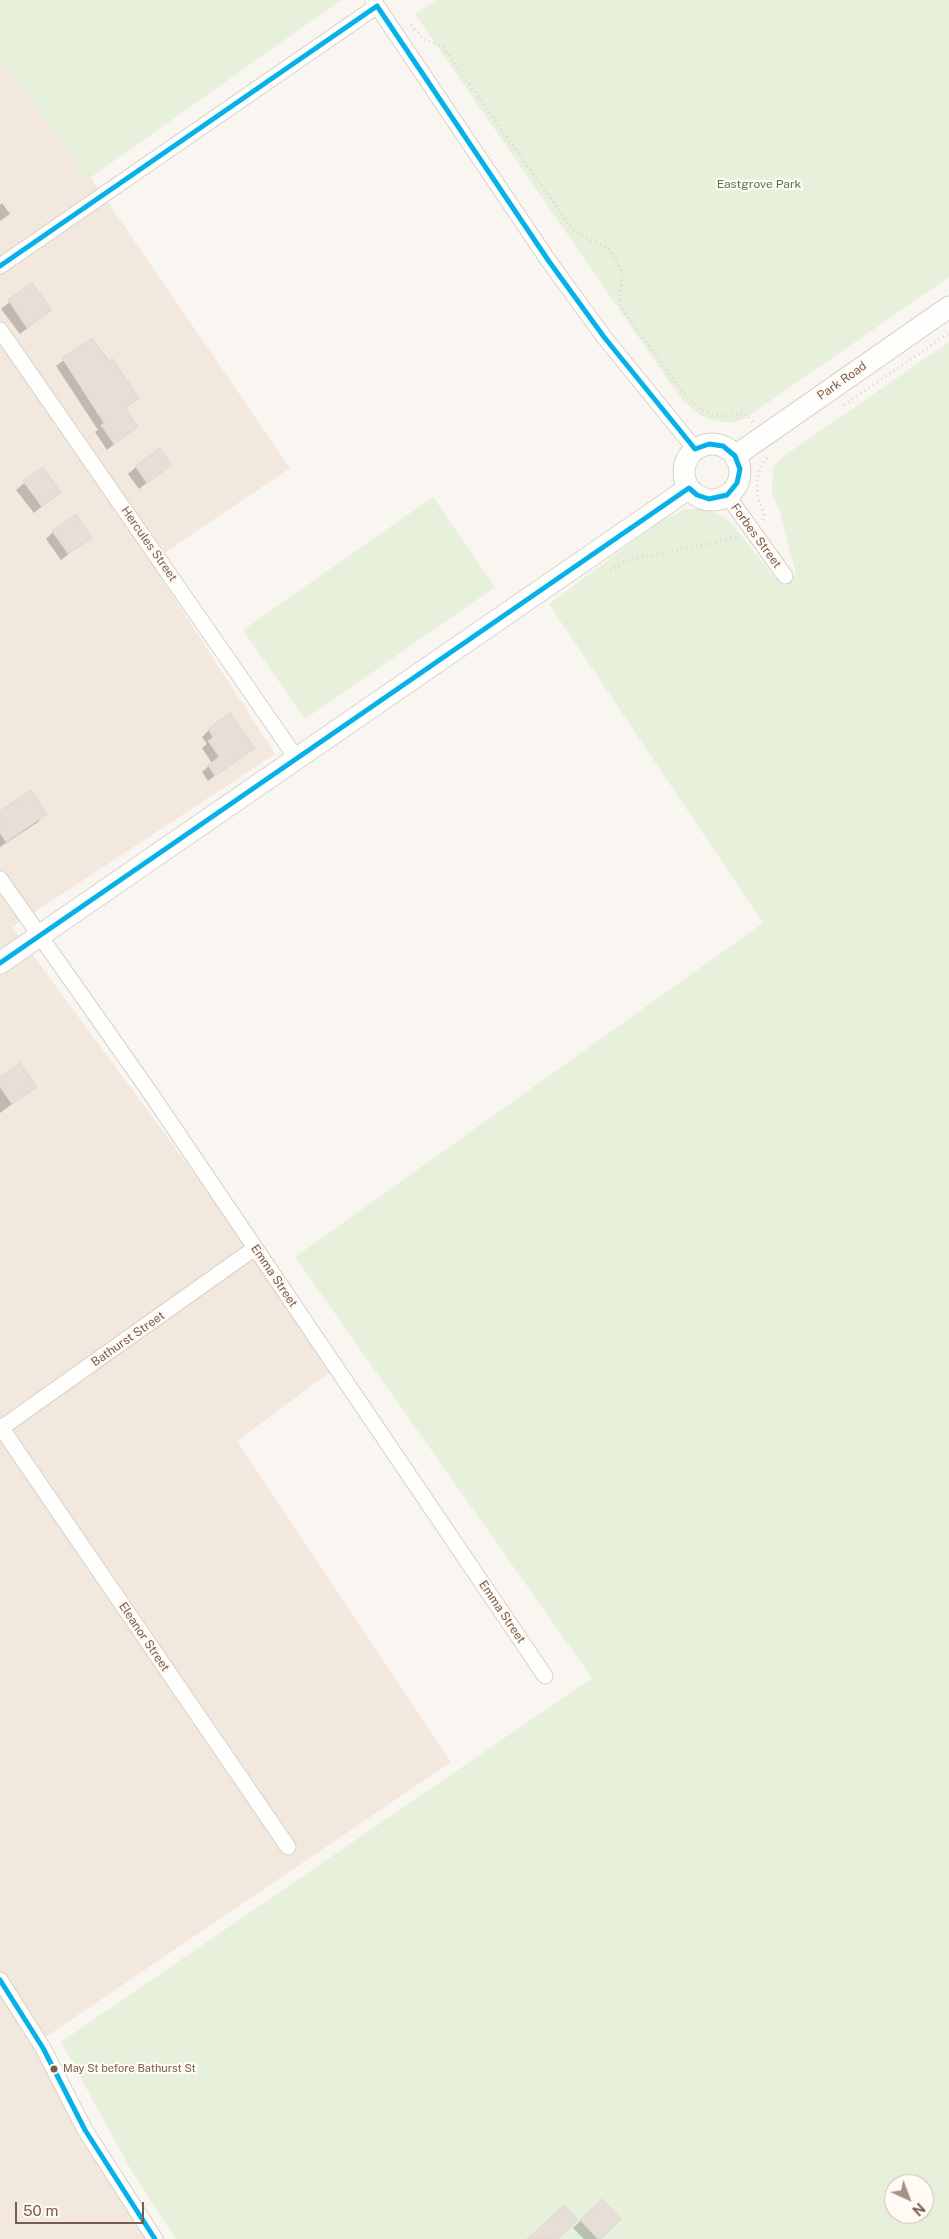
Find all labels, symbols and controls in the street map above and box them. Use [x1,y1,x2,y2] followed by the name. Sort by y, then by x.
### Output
[717,177,801,191] park label: Eastgrove Park
[815,359,869,403] street label: Park Road
[728,501,784,571] street label: Forbes Street
[118,504,180,584] street label: Hercules Street
[248,1242,300,1310] street label: Emma Street
[89,1308,167,1370] street label: Bathurst Street
[476,1578,528,1646] street label: Emma Street
[116,1600,172,1674] street label: Eleanor Street
[63,2062,196,2076] place label: May St before Bathurst St
[49,2064,59,2074] marker: May St before Bathurst St
[884,2174,934,2224] north arrow
[18,2192,146,2224] scale bar
[909,2200,928,2219] text: N
[23,2202,58,2219] text: 50 m

